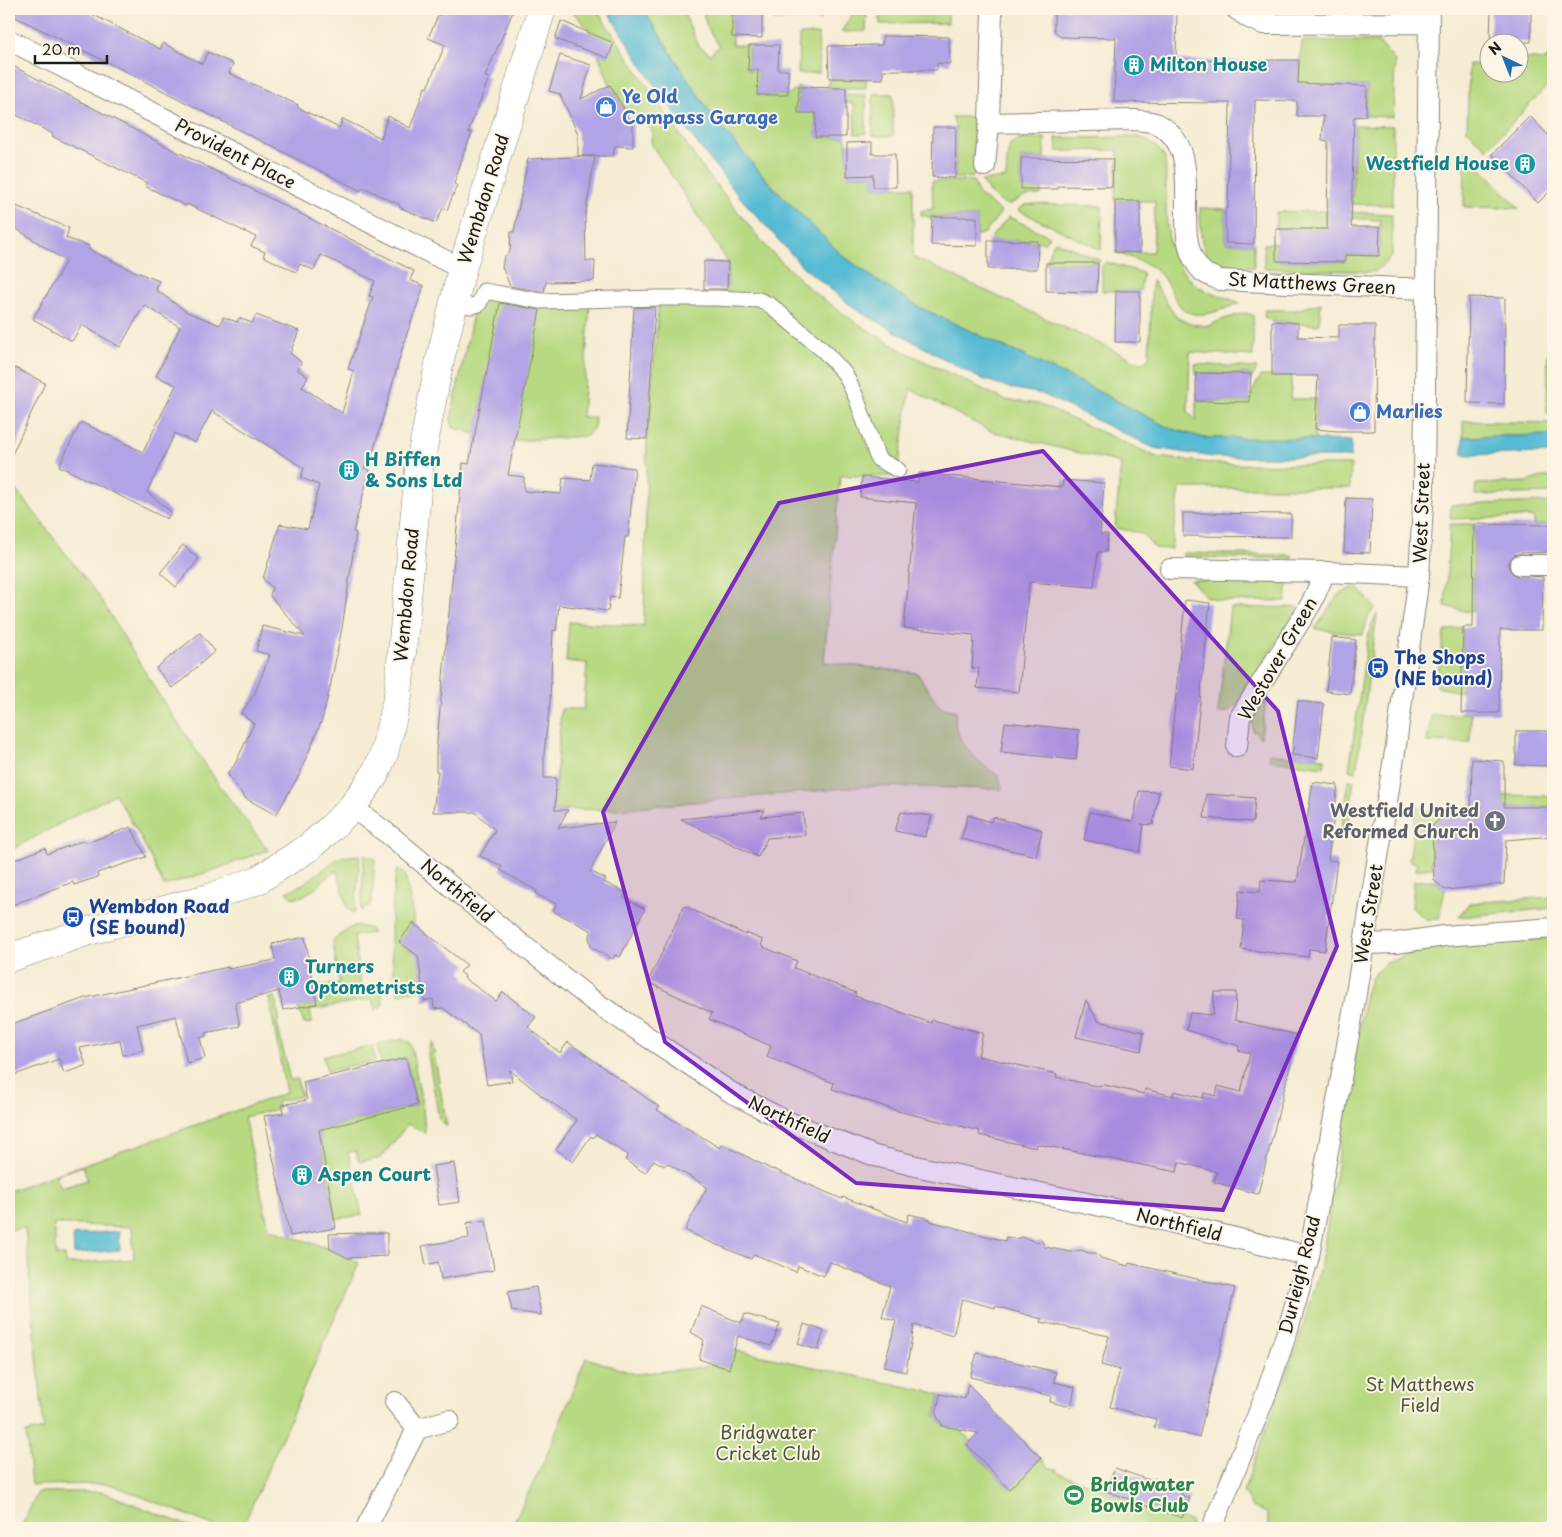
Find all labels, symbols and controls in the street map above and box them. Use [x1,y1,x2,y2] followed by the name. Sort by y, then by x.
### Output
[35,32,108,64] scale bar
[1480,32,1530,82] north arrow
[42,37,81,60] text: 20 m
[1484,37,1506,60] text: N
[1150,50,1268,77] place label: Milton House
[1122,53,1146,77] building icon: Milton House
[622,82,778,130] place label: Ye Old Compass Garage
[594,95,618,119] shop icon: Ye Old Compass Garage
[171,111,301,195] street label: Provident Place
[450,130,515,267] street label: Wembdon Road
[1366,149,1509,176] place label: Westfield House
[1513,152,1537,176] building icon: Westfield House
[1227,265,1397,300] street label: St Matthews Green
[1376,397,1443,424] place label: Marlies
[1348,400,1372,424] shop icon: Marlies
[365,445,462,493] place label: H Biffen & Sons Ltd
[337,458,361,482] building icon: H Biffen & Sons Ltd
[1405,462,1436,564] street label: West Street
[386,527,425,663] street label: Wembdon Road
[1230,591,1323,725] street label: Westover Green
[1394,643,1493,691] place label: The Shops (NE bound)
[1366,656,1390,680] bus stop icon: The Shops (NE bound)
[1323,796,1479,844] place label: Westfield United Reformed Church
[1483,809,1507,833] church icon: Westfield United Reformed Church
[416,851,500,928] street label: Northfield
[1346,862,1389,966] street label: West Street
[89,892,230,940] place label: Wembdon Road (SE bound)
[61,905,85,929] bus stop icon: Wembdon Road (SE bound)
[305,952,425,1000] place label: Turners Optometrists
[277,965,301,989] building icon: Turners Optometrists
[744,1088,835,1149] street label: Northfield
[318,1160,432,1187] place label: Aspen Court
[290,1163,314,1187] building icon: Aspen Court
[1134,1200,1225,1247] street label: Northfield
[1271,1213,1326,1337] street label: Durleigh Road
[1366,1370,1474,1418] park label: St Matthews Field
[715,1418,821,1466] park label: Bridgwater Cricket Club
[1090,1470,1195,1518] place label: Bridgwater Bowls Club
[1062,1483,1086,1507] sports icon: Bridgwater Bowls Club

